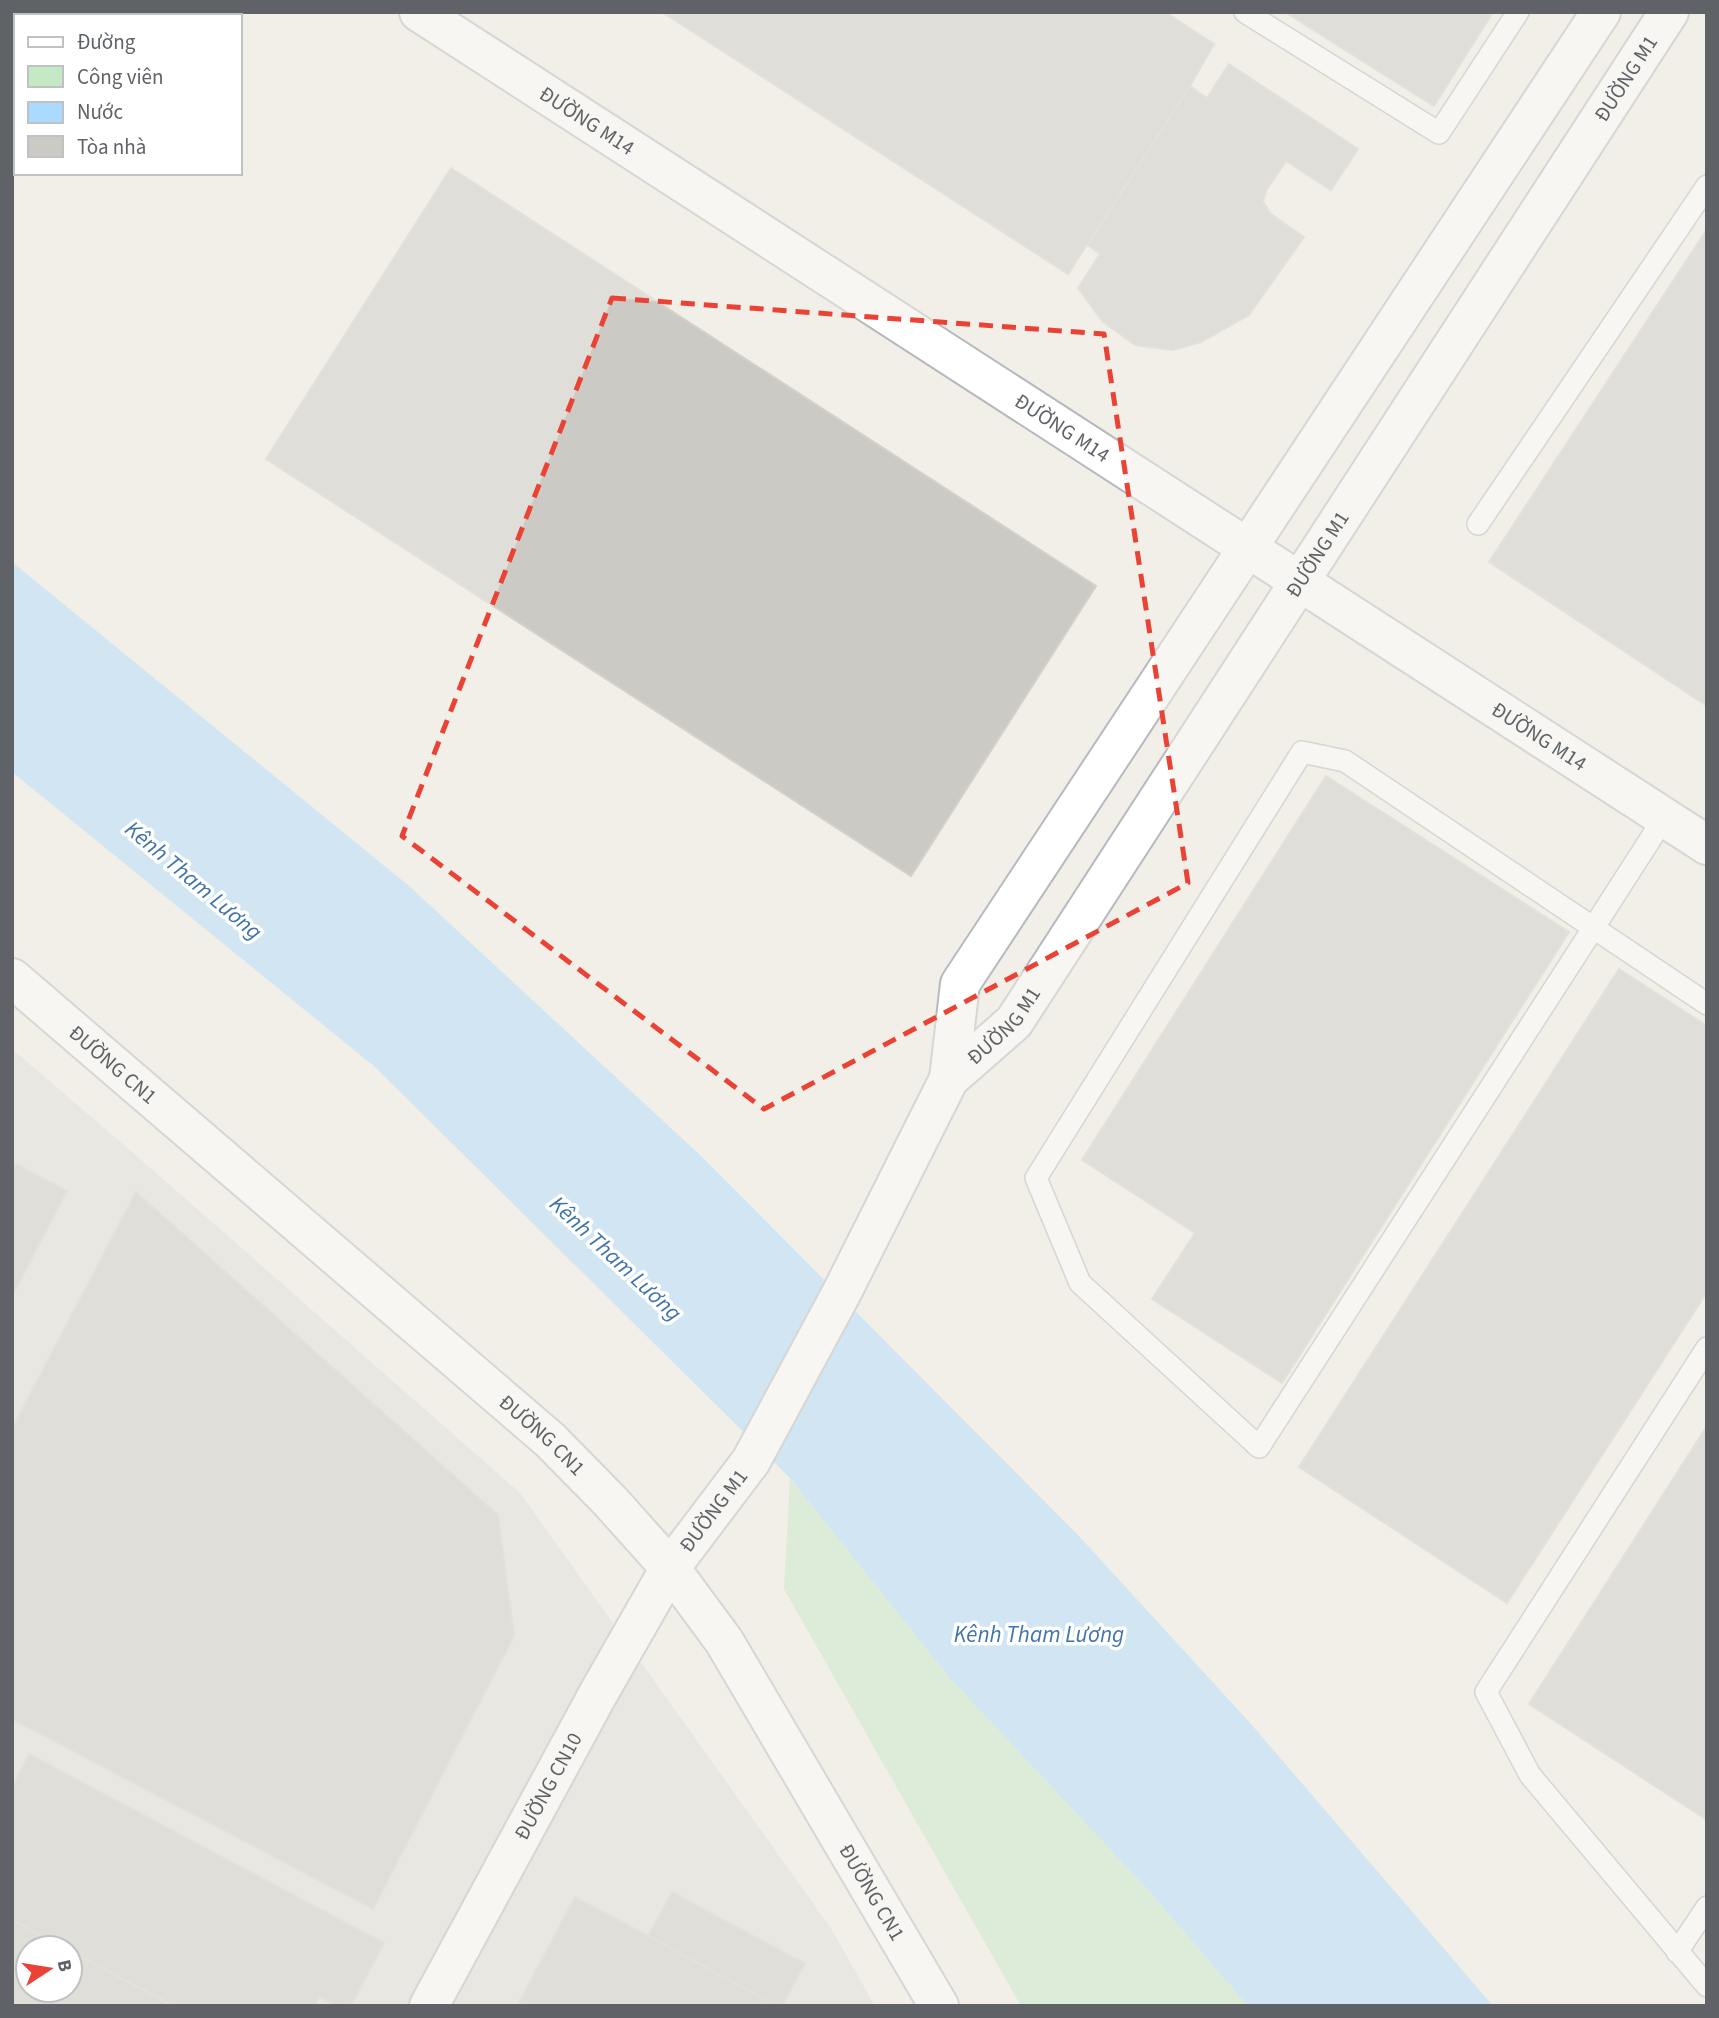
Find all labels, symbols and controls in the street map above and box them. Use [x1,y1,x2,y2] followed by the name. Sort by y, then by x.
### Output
[14,14,242,175] legend
[77,27,136,57] text: Đường
[1587,29,1665,128] street label: ĐƯỜNG M1
[77,62,164,92] text: Công viên
[533,79,640,163] street label: ĐƯỜNG M14
[77,97,123,127] text: Nước
[77,132,146,162] text: Tòa nhà
[1009,386,1116,470] street label: ĐƯỜNG M14
[1278,505,1357,603] street label: ĐƯỜNG M1
[1486,695,1593,778] street label: ĐƯỜNG M14
[118,813,270,948] water label: Kênh Tham Lương
[960,981,1048,1072] street label: ĐƯỜNG M1
[62,1018,164,1111] street label: ĐƯỜNG CN1
[542,1188,689,1329] water label: Kênh Tham Lương
[492,1388,592,1482] street label: ĐƯỜNG CN1
[672,1463,755,1559] street label: ĐƯỜNG M1
[954,1618,1124,1651] water label: Kênh Tham Lương
[507,1727,589,1845] street label: ĐƯỜNG CN10
[832,1838,912,1946] street label: ĐƯỜNG CN1
[14,1934,84,2004] north arrow
[50,1957,79,1974] text: B

